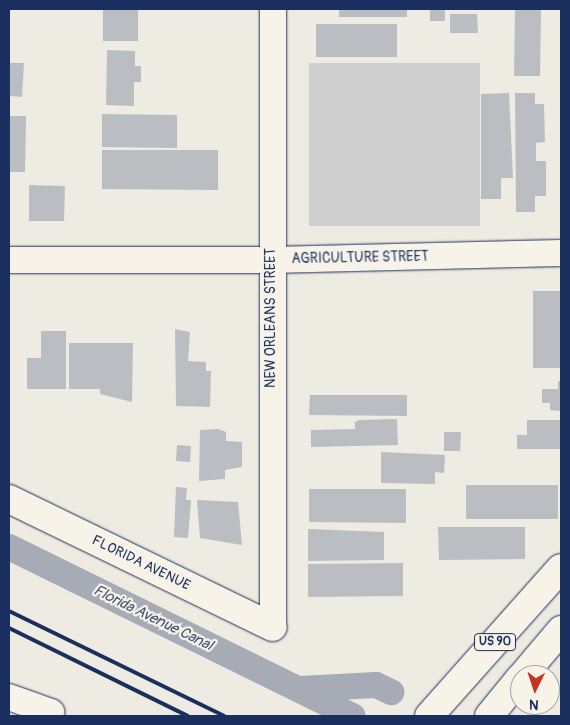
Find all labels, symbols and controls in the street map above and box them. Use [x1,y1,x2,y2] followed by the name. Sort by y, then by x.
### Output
[263,248,279,388] street label: NEW ORLEANS STREET
[291,248,429,268] street label: AGRICULTURE STREET
[89,532,193,594] street label: FLORIDA AVENUE
[90,581,216,655] water label: Florida Avenue Canal
[474,632,516,652] road number: US 90
[510,665,560,715] north arrow
[529,696,539,713] text: N

